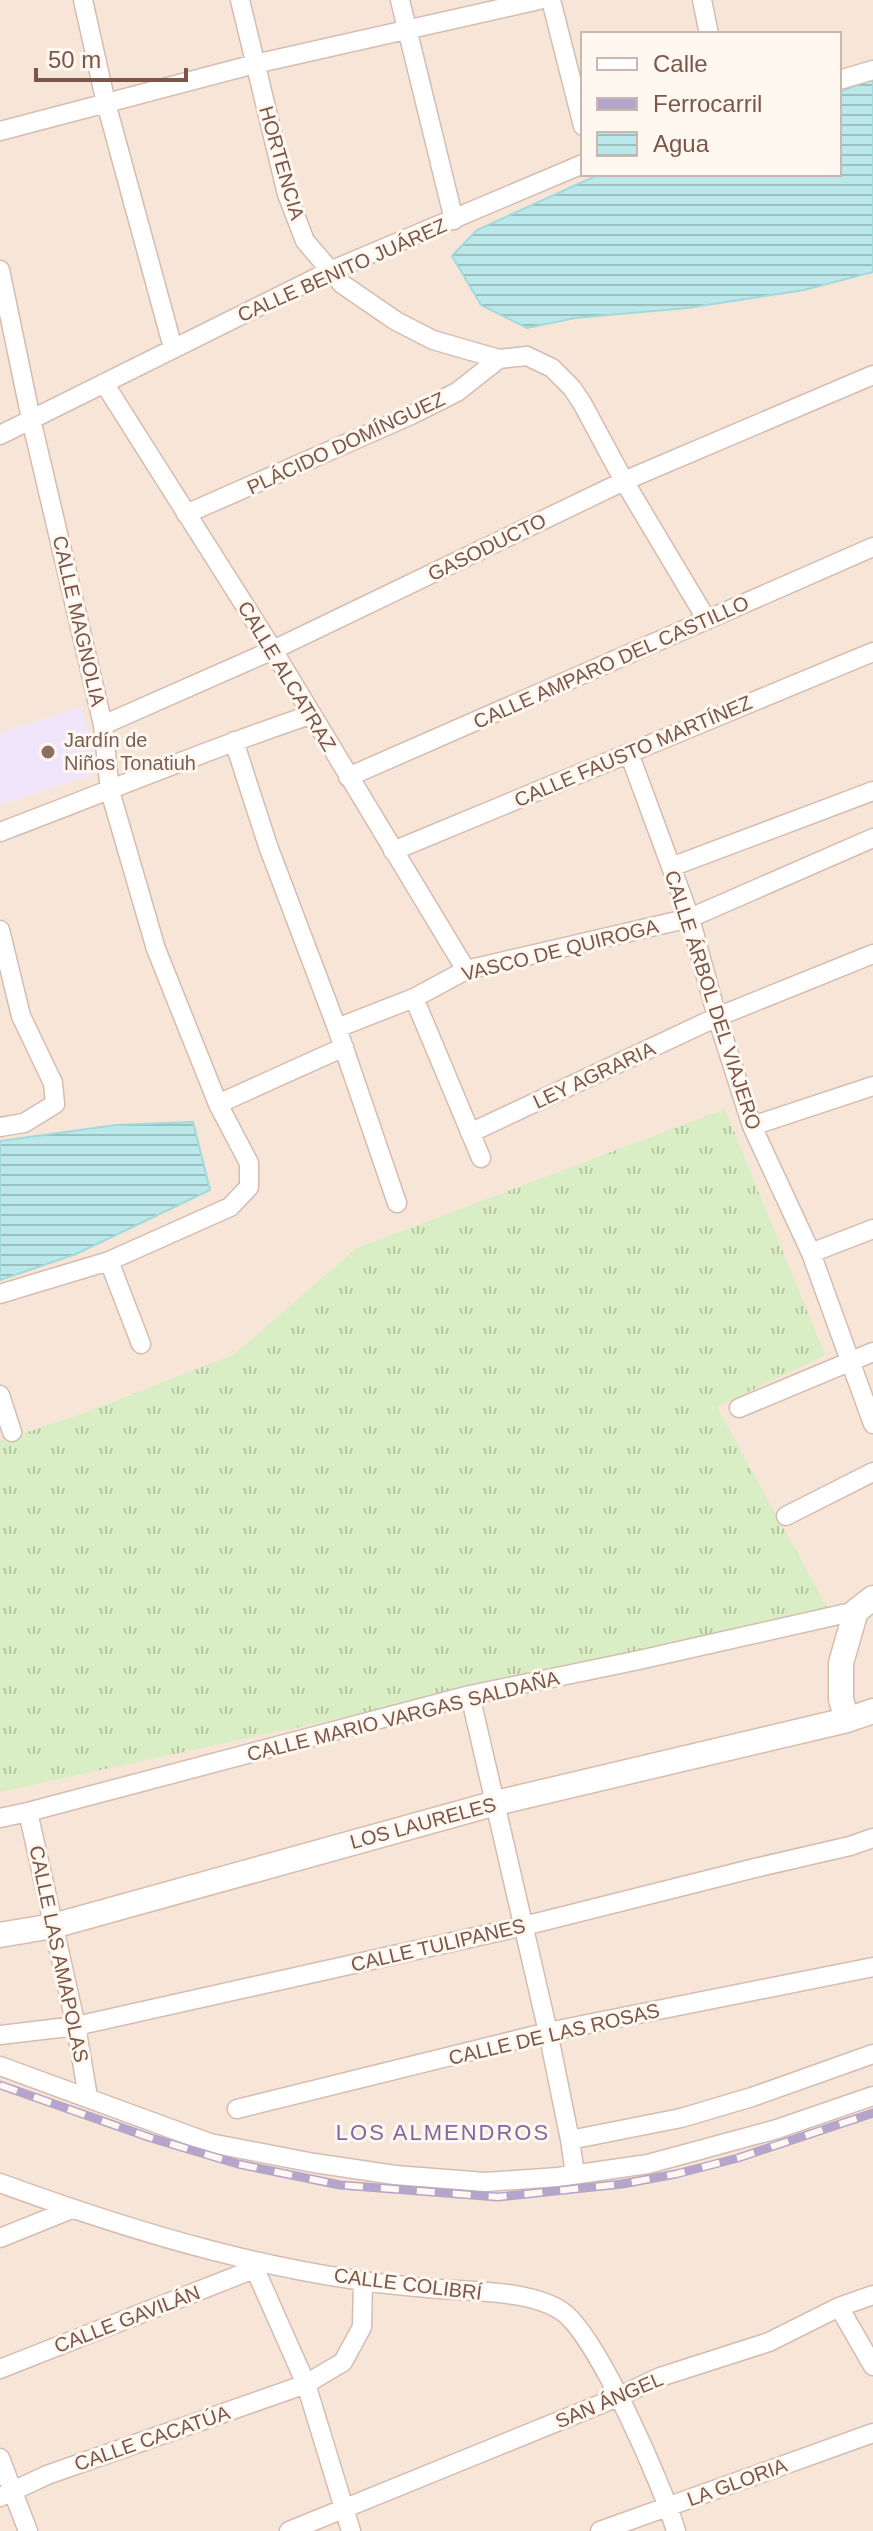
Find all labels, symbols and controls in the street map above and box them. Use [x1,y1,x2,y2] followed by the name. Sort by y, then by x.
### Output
[36,32,186,82] scale bar
[581,32,841,176] legend
[48,46,101,73] text: 50 m
[653,50,708,77] text: Calle
[653,90,762,117] text: Ferrocarril
[255,104,309,223] street label: HORTENCIA
[653,130,710,157] text: Agua
[234,214,450,326] street label: CALLE BENITO JUÁREZ
[244,387,448,499] street label: PLÁCIDO DOMÍNGUEZ
[424,509,550,585] street label: GASODUCTO
[49,534,109,709] street label: CALLE MAGNOLIA
[470,591,752,733] street label: CALLE AMPARO DEL CASTILLO
[234,597,340,755] street label: CALLE ALCATRAZ
[511,691,755,811] street label: CALLE FAUSTO MARTÍNEZ
[64,729,196,774] place label: Jardín de Niños Tonatiuh
[39,743,57,761] marker: Jardín de Niños Tonatiuh
[661,868,765,1132] street label: CALLE ÁRBOL DEL VIAJERO
[459,915,661,985] street label: VASCO DE QUIROGA
[530,1037,659,1113] street label: LEY AGRARIA
[244,1665,562,1765] street label: CALLE MARIO VARGAS SALDAÑA
[348,1793,498,1853] street label: LOS LAURELES
[25,1844,93,2064] street label: CALLE LAS AMAPOLAS
[349,1914,527,1976] street label: CALLE TULIPANES
[446,1999,662,2069] street label: CALLE DE LAS ROSAS
[336,2120,550,2145] district label: LOS ALMENDROS
[333,2264,484,2304] street label: CALLE COLIBRÍ
[51,2281,203,2357] street label: CALLE GAVILÁN
[552,2368,666,2432] street label: SAN ÁNGEL
[71,2401,233,2475] street label: CALLE CACATÚA
[684,2454,790,2510] street label: LA GLORIA

